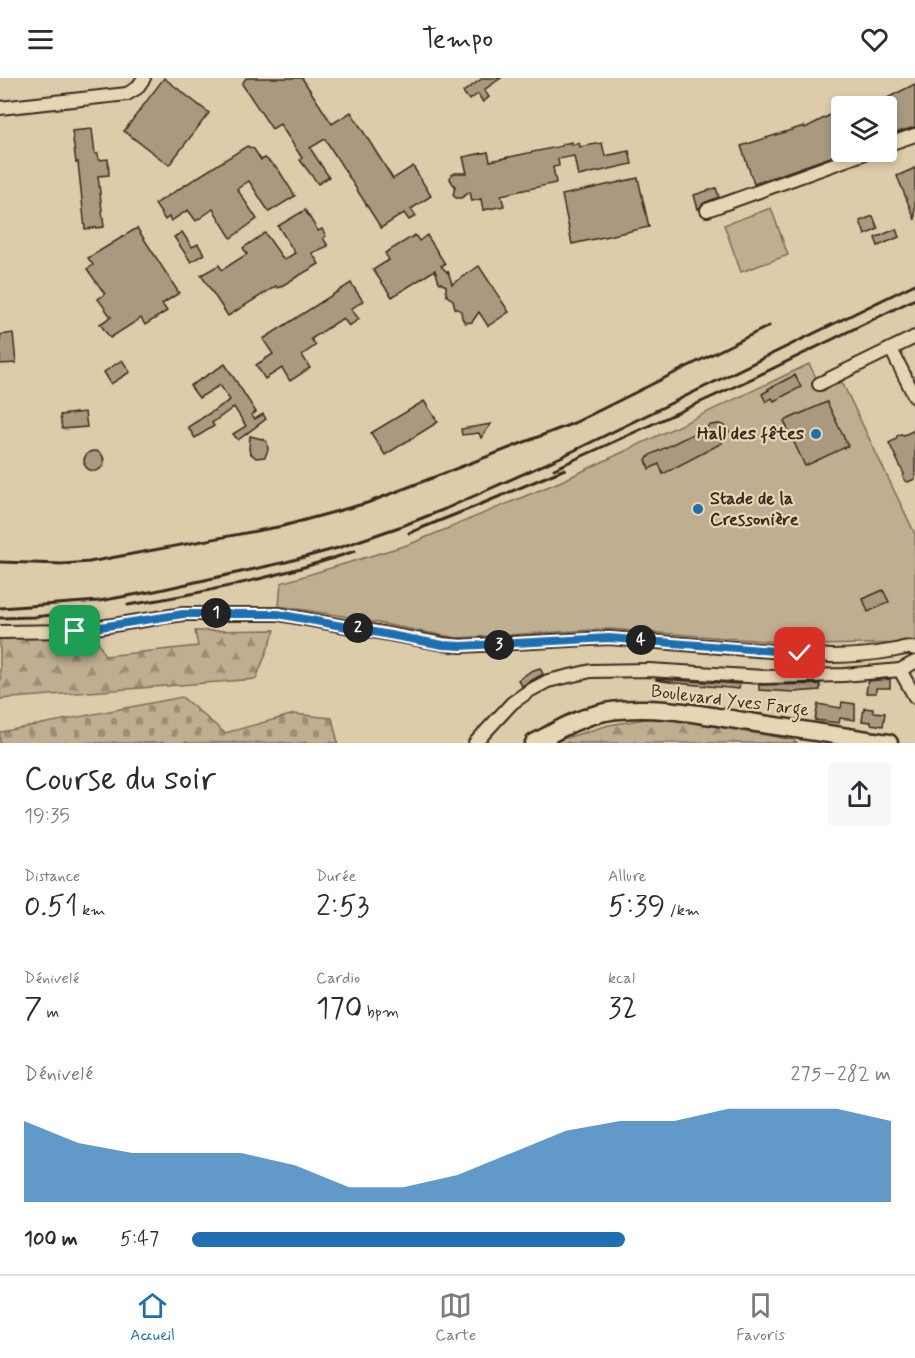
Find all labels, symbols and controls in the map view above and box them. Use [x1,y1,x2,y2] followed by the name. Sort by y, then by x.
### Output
[422,22,493,57] text: Tempo
[24,23,57,56] icon: menu
[858,23,891,56] icon: heart
[831,96,897,162] map controls
[831,96,897,162] button: layers
[697,422,804,446] place label: Hall des fêtes
[809,427,823,441] marker: Hall des fêtes
[710,487,799,532] place label: Stade de la Cressonière
[691,502,705,516] marker: Stade de la Cressonière
[201,598,231,628] pin: 1
[212,602,220,623] text: 1
[49,605,100,656] pin
[343,613,373,643] pin: 2
[58,614,91,647] icon: arrive
[354,617,362,638] text: 2
[626,625,656,655] pin: 4
[774,627,825,678] pin
[636,629,646,650] text: 4
[484,630,514,660] pin: 3
[495,634,503,655] text: 3
[783,636,816,669] icon: check
[649,679,811,725] street label: Boulevard Yves Farge
[24,758,216,802] text: Course du soir
[828,763,891,826] button: share
[24,803,70,830] text: 19:35
[24,866,80,887] text: Distance
[316,866,356,887] text: Durée
[608,866,646,887] text: Allure
[24,887,78,926] text: 0.51
[316,887,369,926] text: 2:53
[608,887,665,926] text: 5:39
[78,900,106,921] text: km
[665,900,700,921] text: /km
[24,968,79,989] text: Dénivelé
[316,968,360,989] text: Cardio
[608,968,635,989] text: kcal
[24,989,42,1028] text: 7
[316,989,363,1028] text: 170
[608,989,637,1028] text: 32
[42,1002,59,1023] text: m
[363,1002,399,1023] text: bpm
[24,1061,93,1088] text: Dénivelé
[791,1061,891,1088] text: 275–282 m
[24,1226,78,1253] text: 100 m
[120,1226,159,1253] text: 5:47
[130,1289,175,1346] tab: Accueil
[435,1289,476,1346] tab: Carte
[736,1289,785,1346] tab: Favoris

